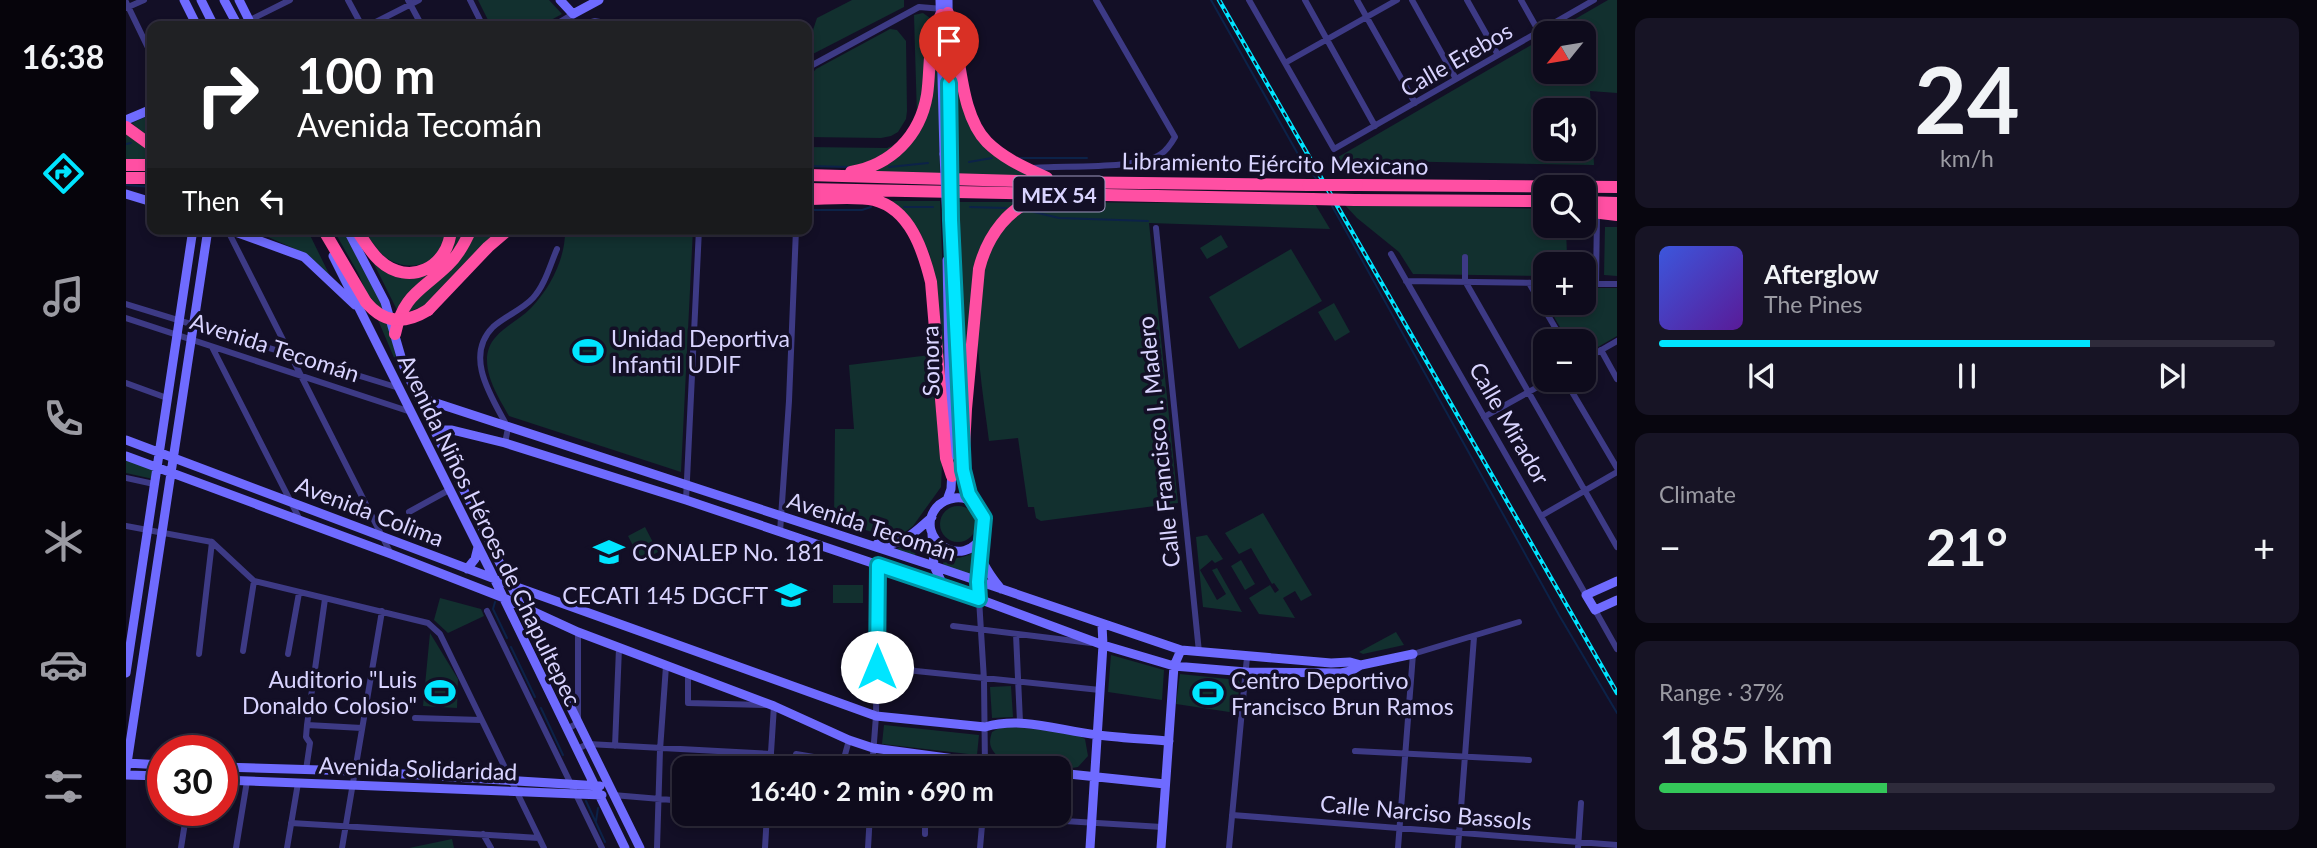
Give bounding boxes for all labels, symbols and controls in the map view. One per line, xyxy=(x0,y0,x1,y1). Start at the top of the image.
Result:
pin xyxy=(919,11,979,83)
street label: Calle Erebos xyxy=(1395,16,1517,102)
north arrow xyxy=(1533,21,1596,84)
map controls xyxy=(1533,21,1596,392)
icon: arrive xyxy=(930,22,968,60)
text: 16:38 xyxy=(22,37,104,76)
text: 24 xyxy=(1914,44,2020,153)
text: 100 m xyxy=(297,46,435,104)
icon: right xyxy=(182,49,273,140)
button: sound xyxy=(1533,98,1596,161)
text: Avenida Tecomán xyxy=(297,105,542,144)
text: km/h xyxy=(1940,144,1994,172)
street label: Libramiento Ejército Mexicano xyxy=(1121,146,1429,180)
icon: directions xyxy=(39,149,88,198)
button: search xyxy=(1533,175,1596,238)
road number: MEX 54 xyxy=(1014,176,1104,212)
icon: left xyxy=(254,182,292,220)
text: Then xyxy=(182,185,240,217)
button: + xyxy=(1533,252,1596,315)
text: Afterglow xyxy=(1764,258,1879,290)
icon: music xyxy=(39,272,88,321)
text: The Pines xyxy=(1764,290,1862,318)
street label: Avenida Tecomán xyxy=(187,306,363,388)
street label: Calle Francisco I. Madero xyxy=(1131,315,1185,569)
place label: Unidad Deportiva Infantil UDIF xyxy=(611,324,790,378)
street label: Sonora xyxy=(915,325,945,397)
button: − xyxy=(1533,329,1596,392)
sports icon: Unidad Deportiva Infantil UDIF xyxy=(571,334,605,368)
street label: Avenida Niños Héroes de Chapultepec xyxy=(392,350,588,710)
street label: Calle Mirador xyxy=(1464,357,1557,490)
icon: previous xyxy=(1743,357,1781,395)
icon: pause xyxy=(1948,357,1986,395)
icon: next xyxy=(2153,357,2191,395)
icon: phone xyxy=(39,394,88,443)
street label: Avenida Colima xyxy=(292,470,448,552)
text: Climate xyxy=(1659,480,1736,508)
street label: Avenida Tecomán xyxy=(784,485,960,567)
text: 21° xyxy=(1926,515,2008,577)
icon: climate xyxy=(39,517,88,566)
text: − xyxy=(1659,524,1681,570)
text: + xyxy=(2253,524,2275,570)
school or university icon: CONALEP No. 181 xyxy=(592,535,626,569)
place label: CONALEP No. 181 xyxy=(632,538,824,566)
school or university icon: CECATI 145 DGCFT xyxy=(774,578,808,612)
place label: CECATI 145 DGCFT xyxy=(562,581,768,609)
position arrow xyxy=(840,630,914,704)
icon: car xyxy=(39,640,88,689)
place label: Auditorio "Luis Donaldo Colosio" xyxy=(242,665,417,719)
place label: Centro Deportivo Francisco Brun Ramos xyxy=(1231,666,1454,720)
sports icon: Auditorio "Luis Donaldo Colosio" xyxy=(423,675,457,709)
sports icon: Centro Deportivo Francisco Brun Ramos xyxy=(1191,676,1225,710)
text: Range · 37% xyxy=(1659,678,1784,706)
text: 185 km xyxy=(1659,713,1833,775)
speed limit sign: 30 xyxy=(147,735,238,826)
street label: Avenida Solidaridad xyxy=(318,751,518,785)
icon: filters xyxy=(39,762,88,811)
text: 16:40 · 2 min · 690 m xyxy=(749,775,994,807)
street label: Calle Narciso Bassols xyxy=(1319,789,1533,835)

